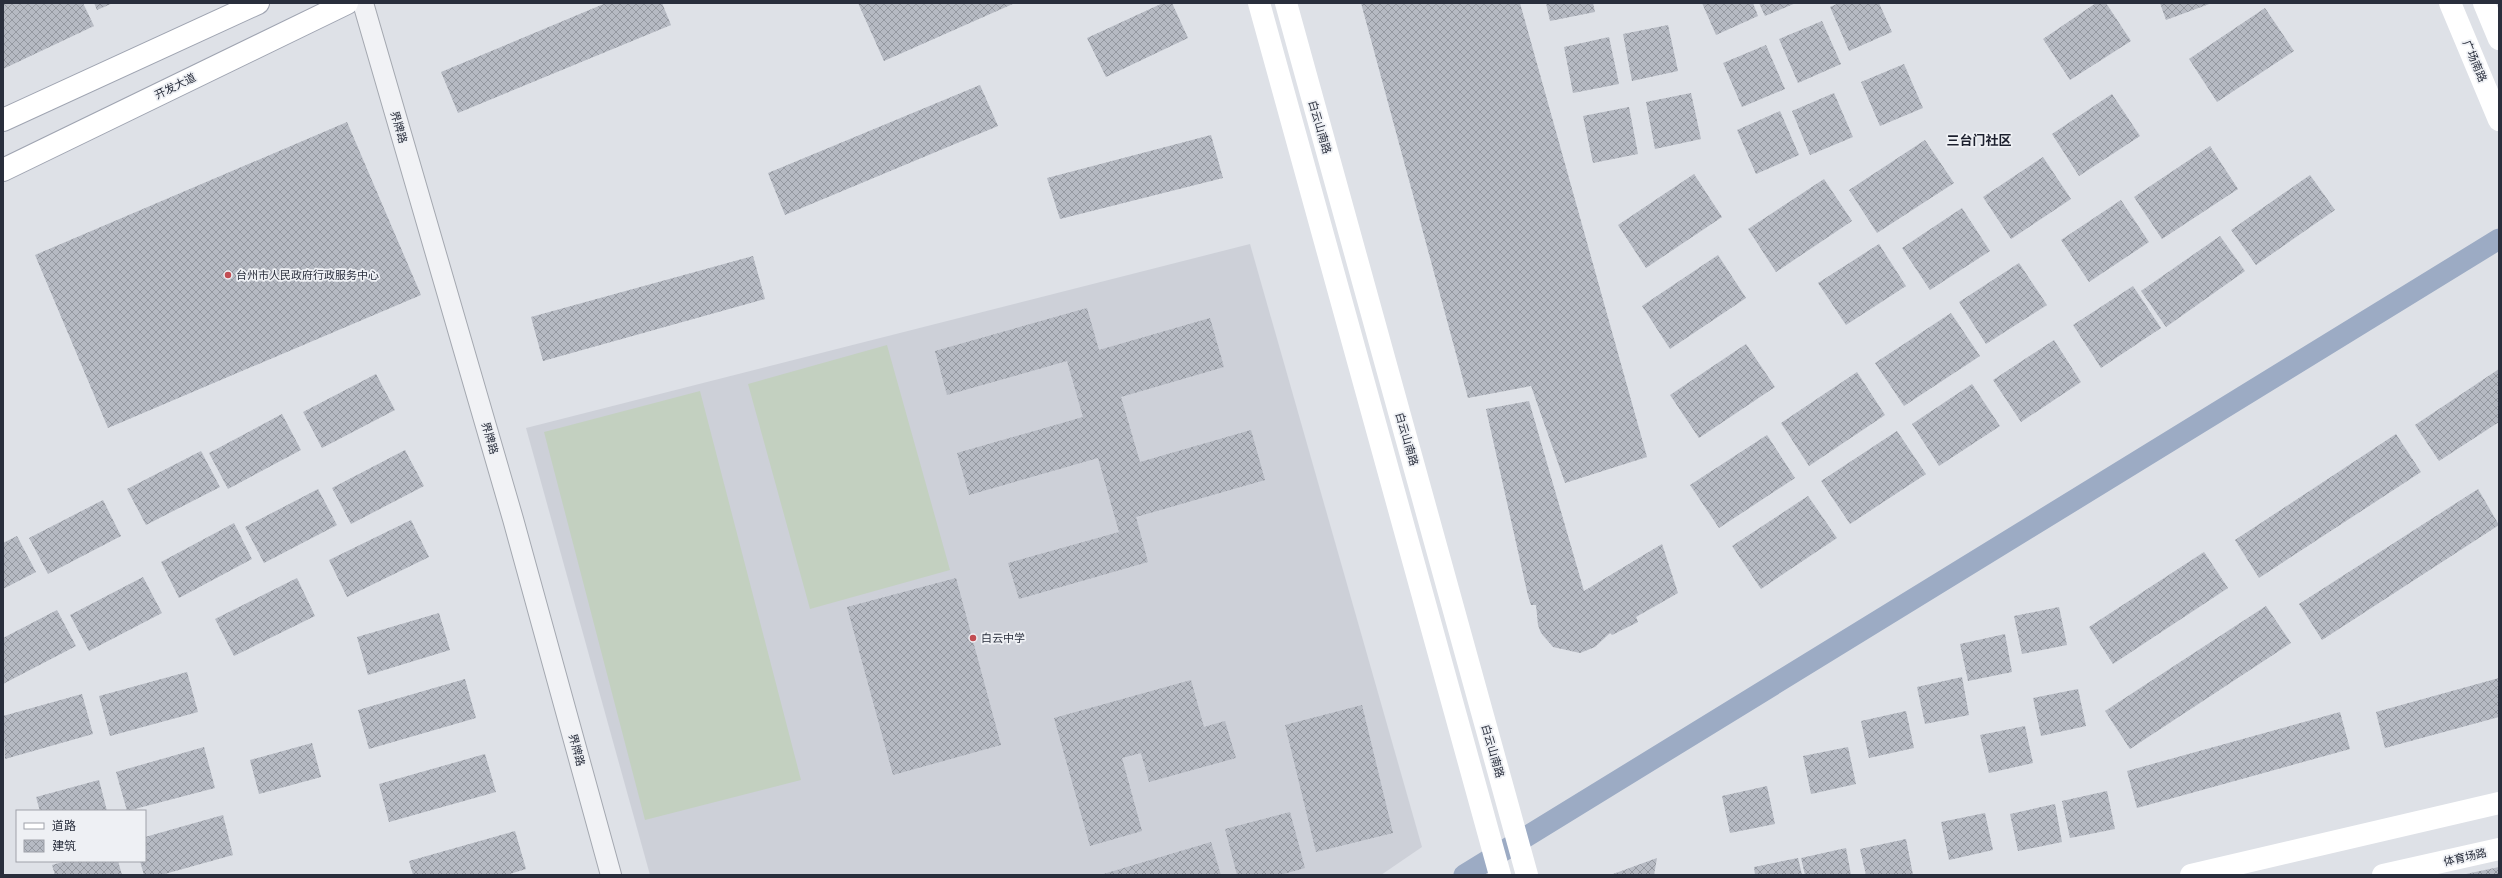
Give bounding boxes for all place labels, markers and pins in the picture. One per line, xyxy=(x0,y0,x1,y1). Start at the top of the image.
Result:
place label: 台州市人民政府行政服务中心 xyxy=(236,268,379,282)
marker: 台州市人民政府行政服务中心 xyxy=(223,270,233,280)
place label: 白云中学 xyxy=(981,631,1025,645)
marker: 白云中学 xyxy=(968,633,978,643)

